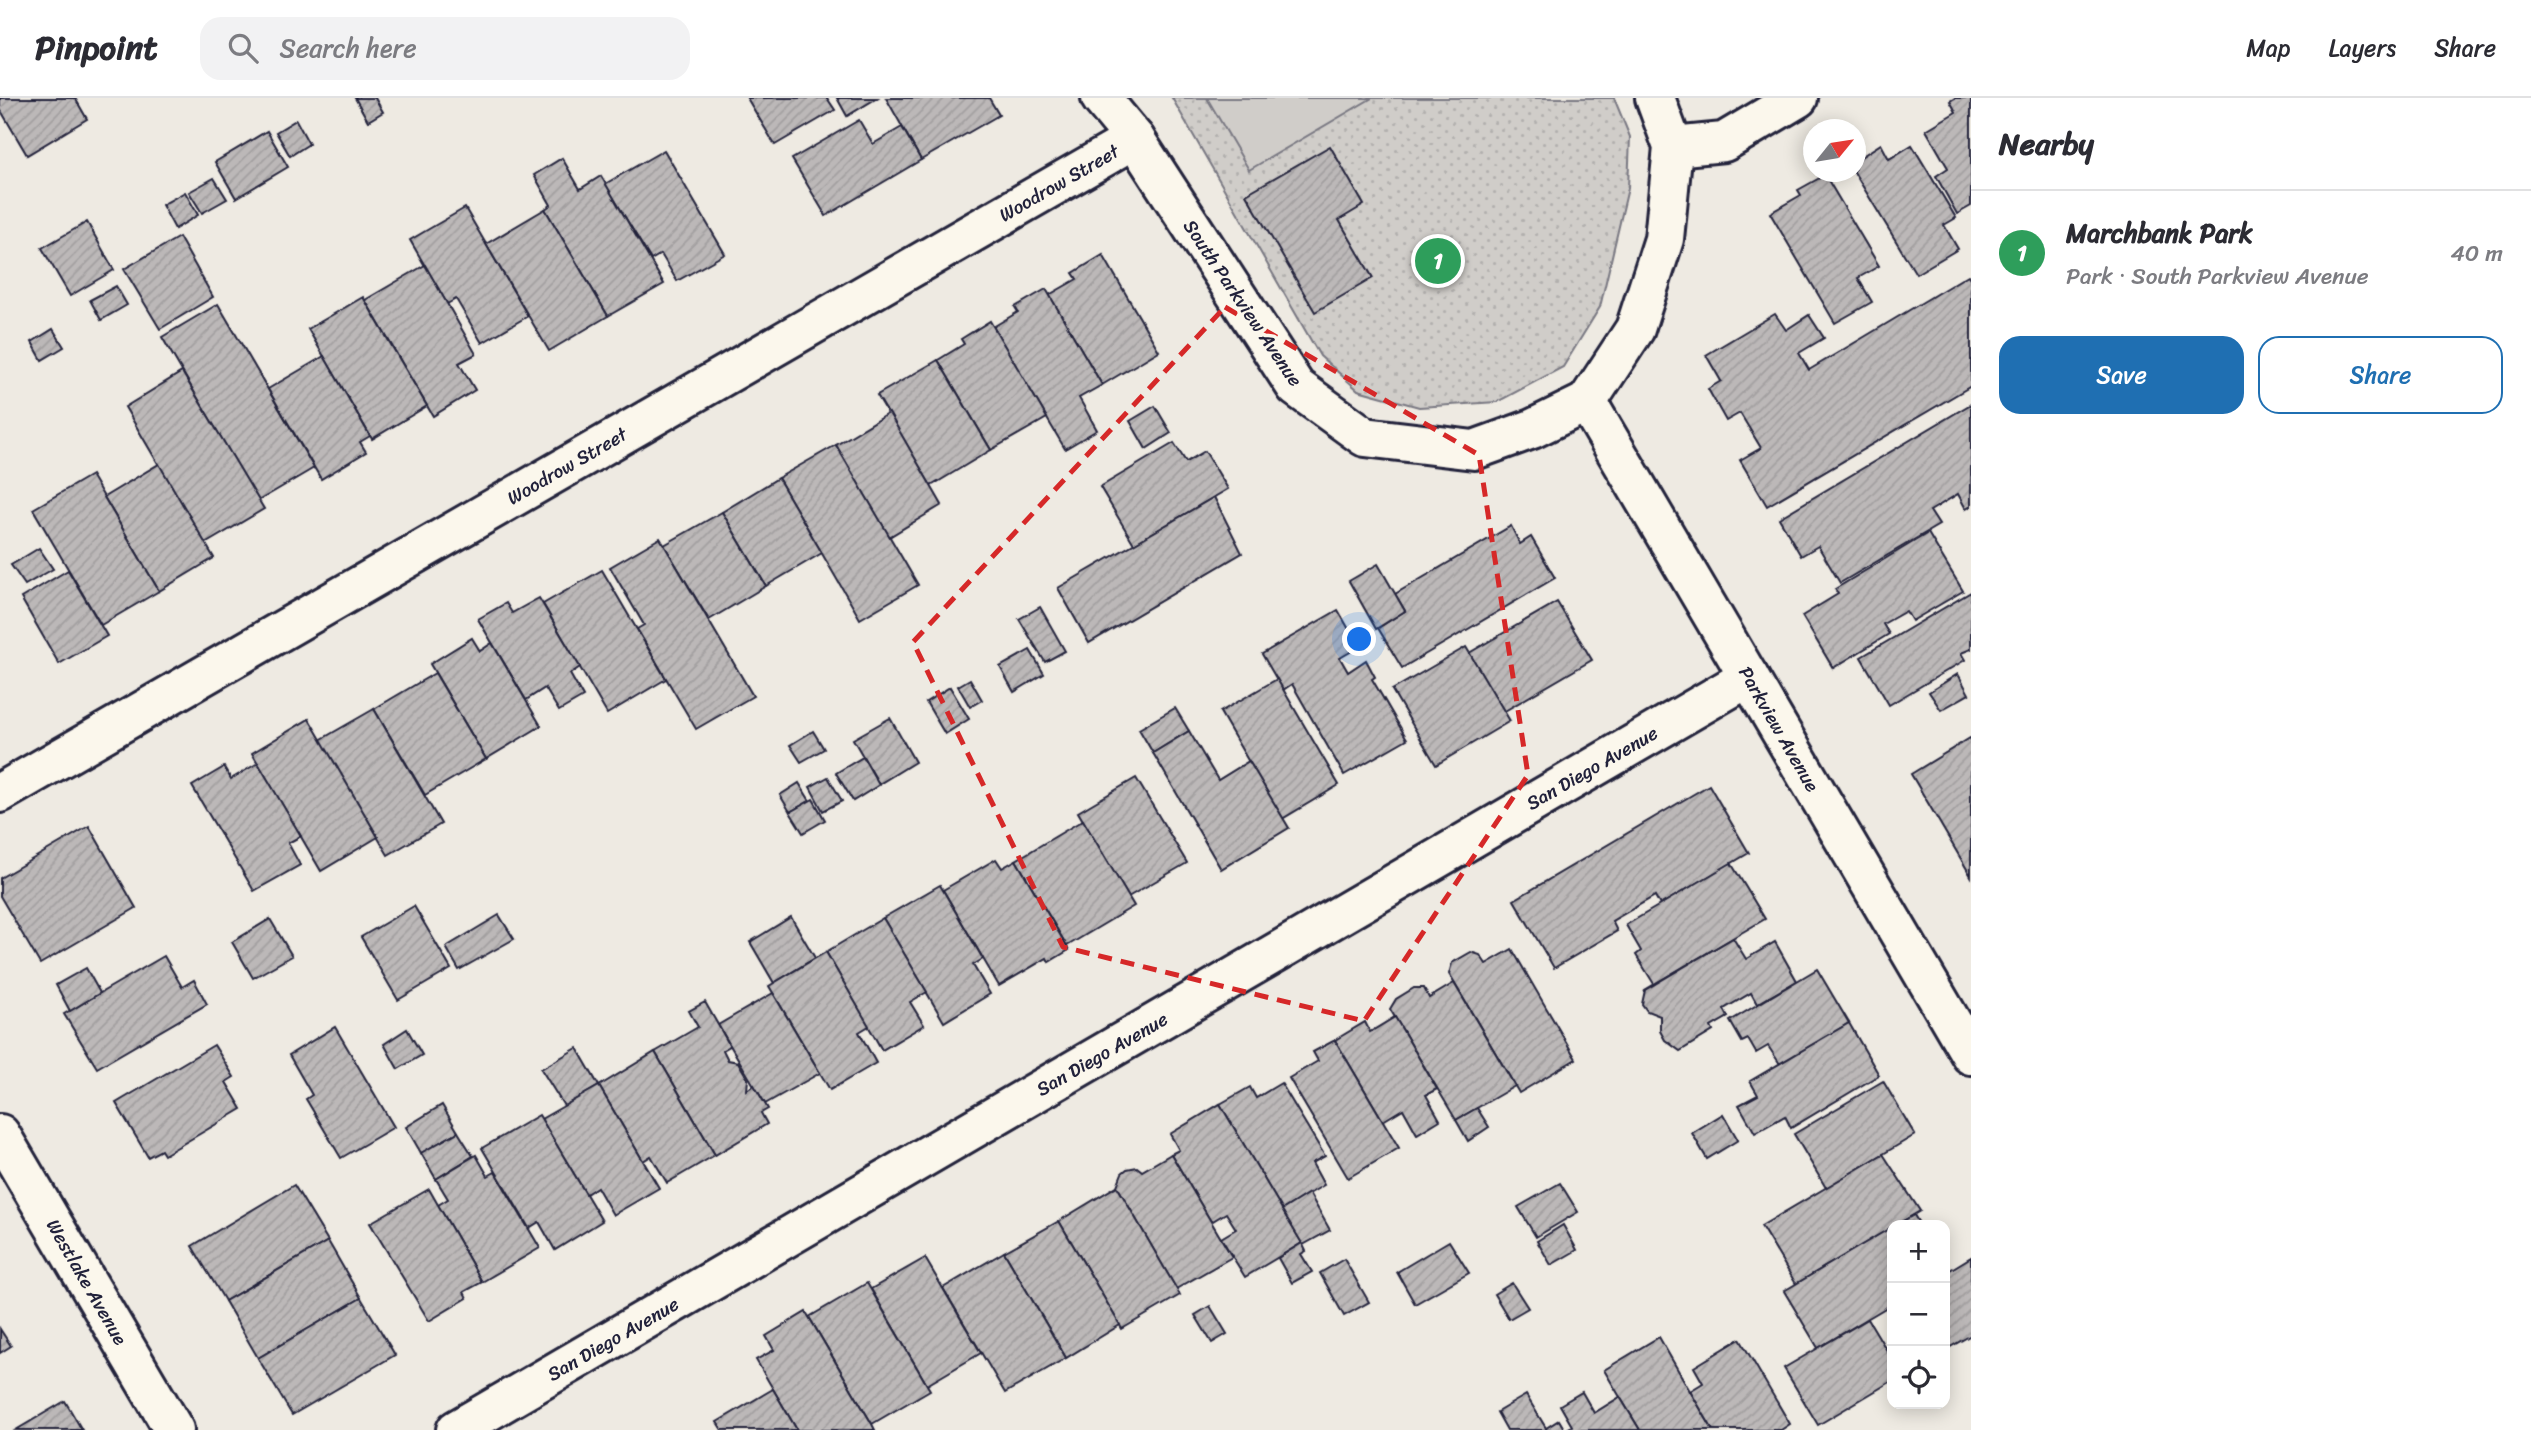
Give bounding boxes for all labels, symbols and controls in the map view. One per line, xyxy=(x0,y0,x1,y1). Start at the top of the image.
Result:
search box xyxy=(200,17,690,80)
text: Pinpoint xyxy=(35,19,158,77)
text: Search here xyxy=(280,25,417,71)
text: Map xyxy=(2246,27,2291,69)
text: Layers xyxy=(2329,27,2396,69)
text: Share xyxy=(2434,27,2496,69)
icon: search xyxy=(224,29,262,67)
text: Nearby xyxy=(1999,117,2094,171)
north arrow xyxy=(1803,119,1866,182)
street label: Woodrow Street xyxy=(993,134,1127,231)
text: Marchbank Park xyxy=(2066,210,2253,256)
street label: South Parkview Avenue xyxy=(1174,212,1312,394)
text: 1 xyxy=(2017,233,2027,274)
text: 40 m xyxy=(2450,233,2503,274)
pin: 1 xyxy=(1415,235,1461,287)
text: Park · South Parkview Avenue xyxy=(2066,256,2369,297)
button: Save xyxy=(1999,336,2244,414)
button: Share xyxy=(2258,336,2503,414)
street label: Woodrow Street xyxy=(501,417,635,514)
your location xyxy=(1342,622,1376,656)
street label: Parkview Avenue xyxy=(1729,660,1829,798)
street label: San Diego Avenue xyxy=(1520,717,1664,819)
street label: San Diego Avenue xyxy=(1030,1003,1174,1105)
street label: Westlake Avenue xyxy=(37,1213,137,1351)
map controls xyxy=(1887,1220,1950,1409)
button: + xyxy=(1887,1220,1950,1283)
button: − xyxy=(1887,1283,1950,1346)
street label: San Diego Avenue xyxy=(541,1288,685,1390)
button: locate xyxy=(1887,1346,1950,1409)

